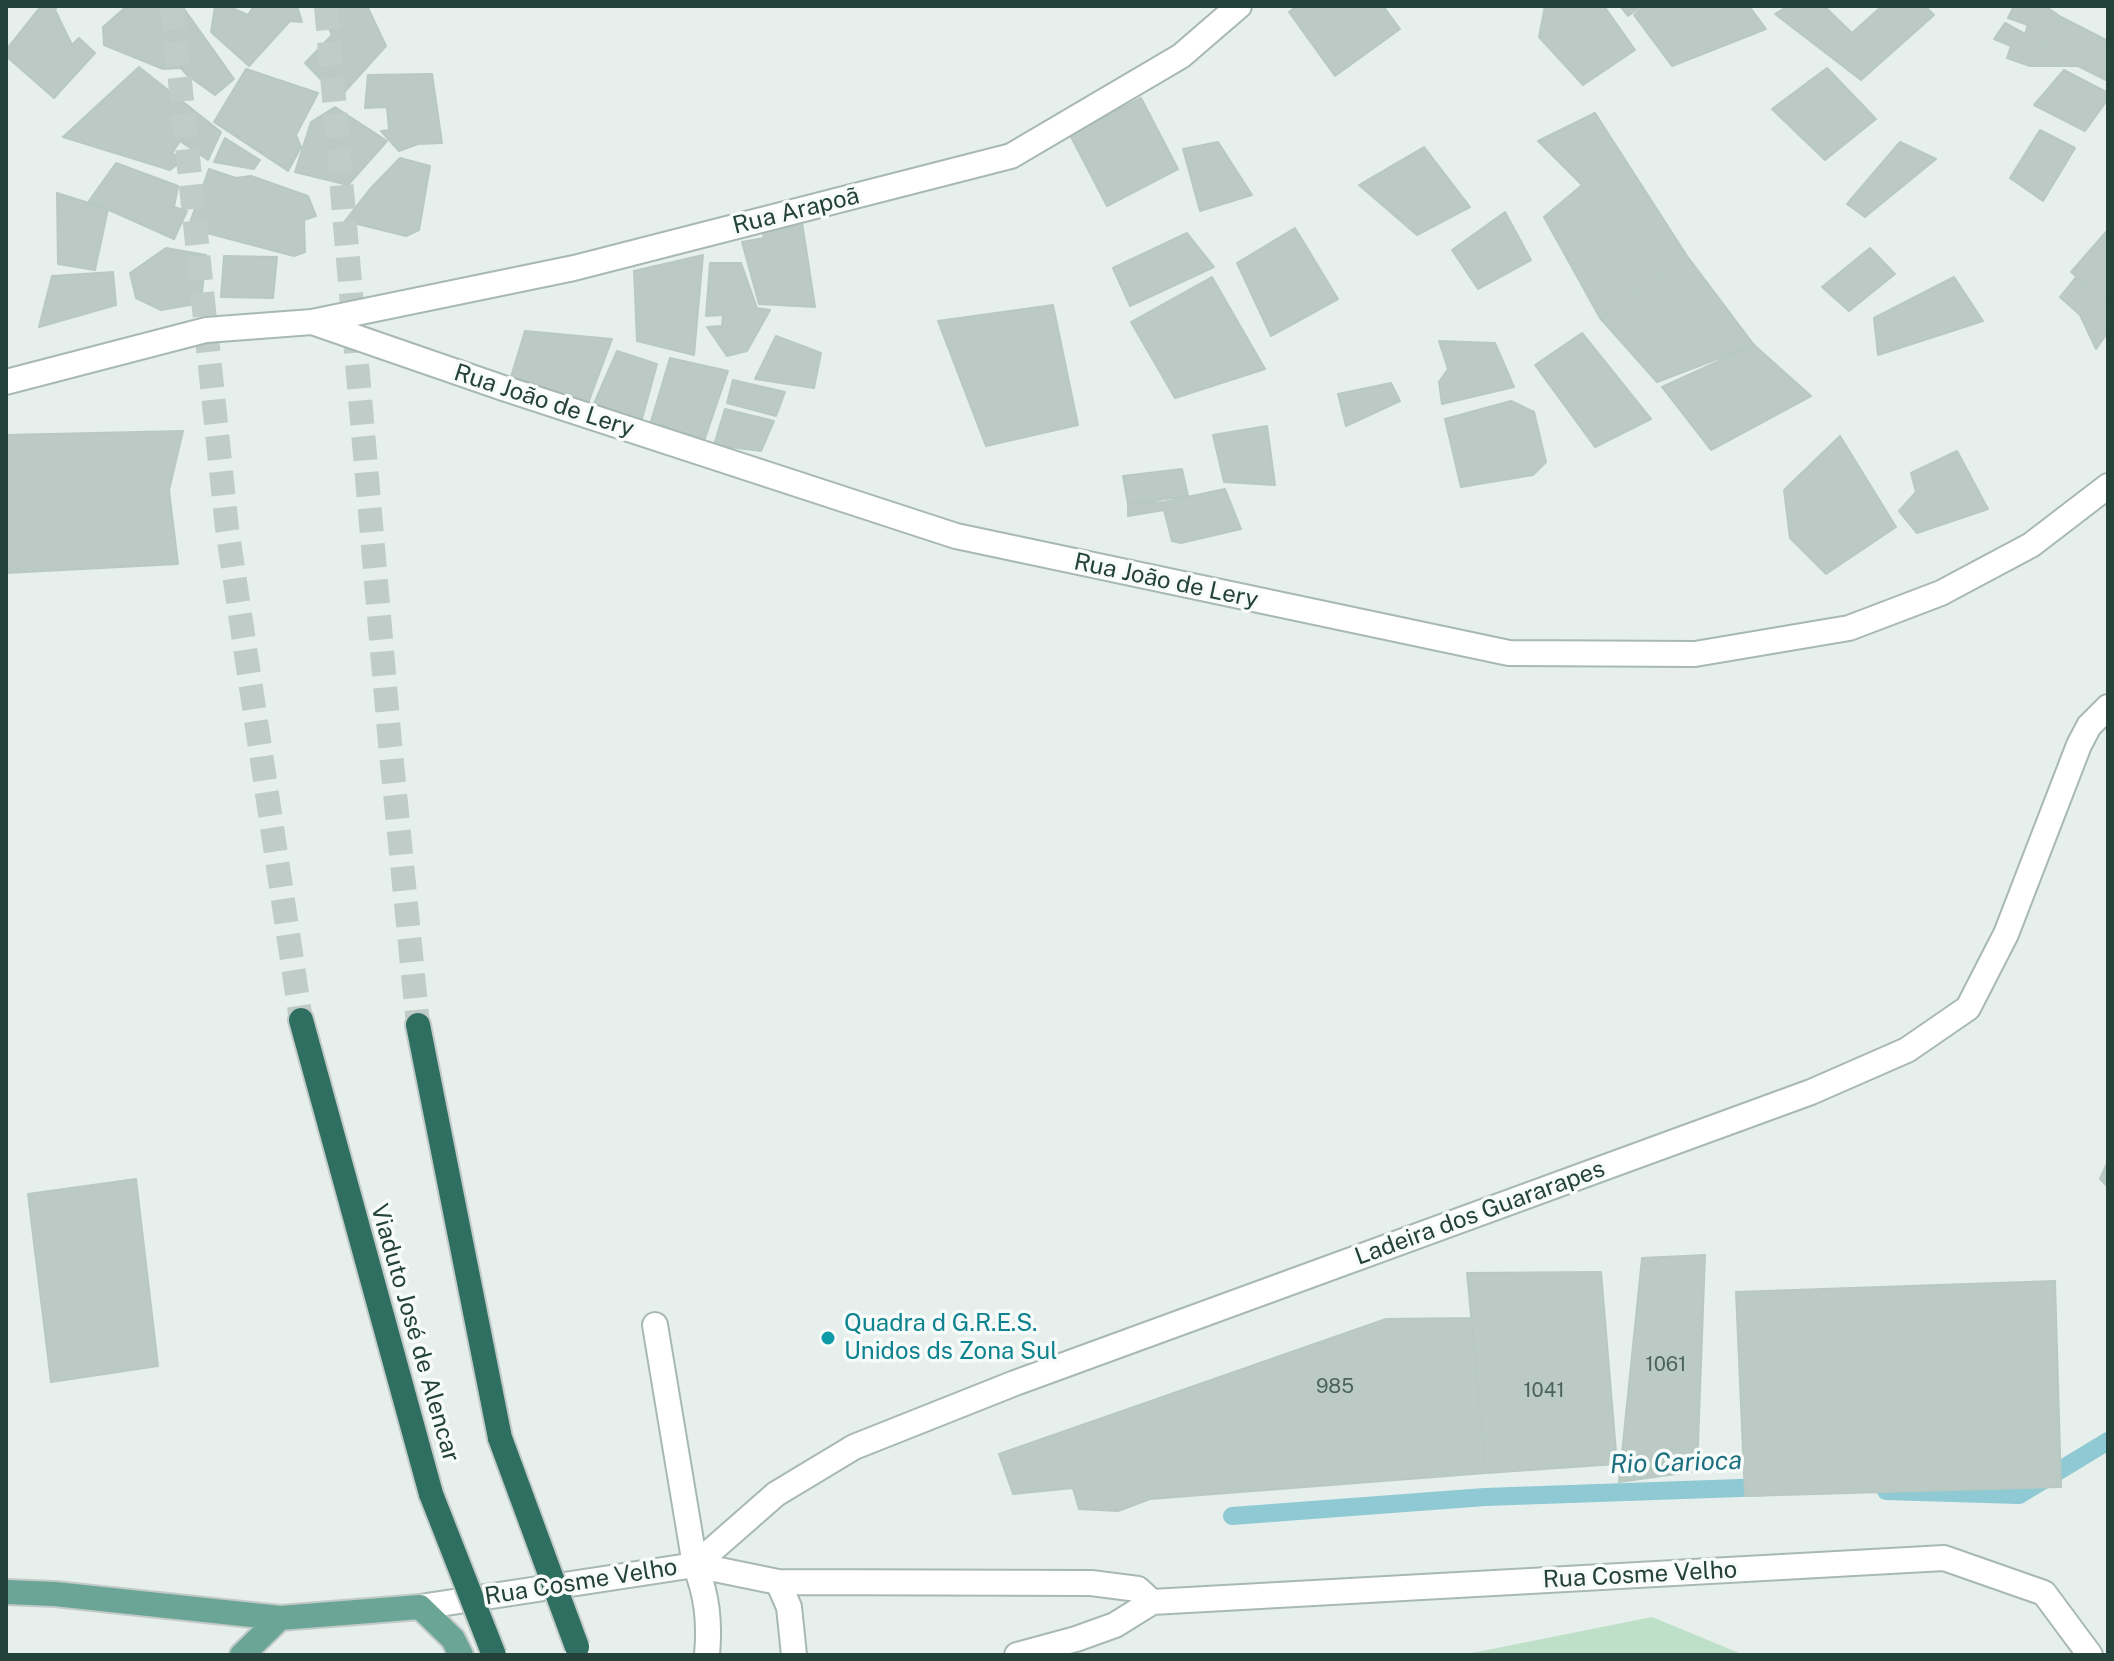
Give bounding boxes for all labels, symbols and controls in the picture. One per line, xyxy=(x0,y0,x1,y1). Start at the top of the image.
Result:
street label: Rua Arapoã xyxy=(730,181,862,241)
street label: Rua João de Lery xyxy=(450,358,638,444)
street label: Rua João de Lery xyxy=(1071,547,1261,615)
street label: Ladeira dos Guararapes xyxy=(1351,1154,1609,1272)
street label: Viaduto José de Alencar xyxy=(364,1201,466,1465)
place label: Quadra d G.R.E.S. Unidos ds Zona Sul xyxy=(844,1310,1058,1366)
marker: Quadra d G.R.E.S. Unidos ds Zona Sul xyxy=(819,1329,837,1347)
house number: 1061 xyxy=(1646,1353,1686,1377)
house number: 985 xyxy=(1316,1375,1354,1399)
house number: 1041 xyxy=(1523,1379,1565,1403)
water label: Rio Carioca xyxy=(1609,1445,1743,1481)
street label: Rua Cosme Velho xyxy=(483,1553,679,1611)
street label: Rua Cosme Velho xyxy=(1542,1556,1738,1594)

